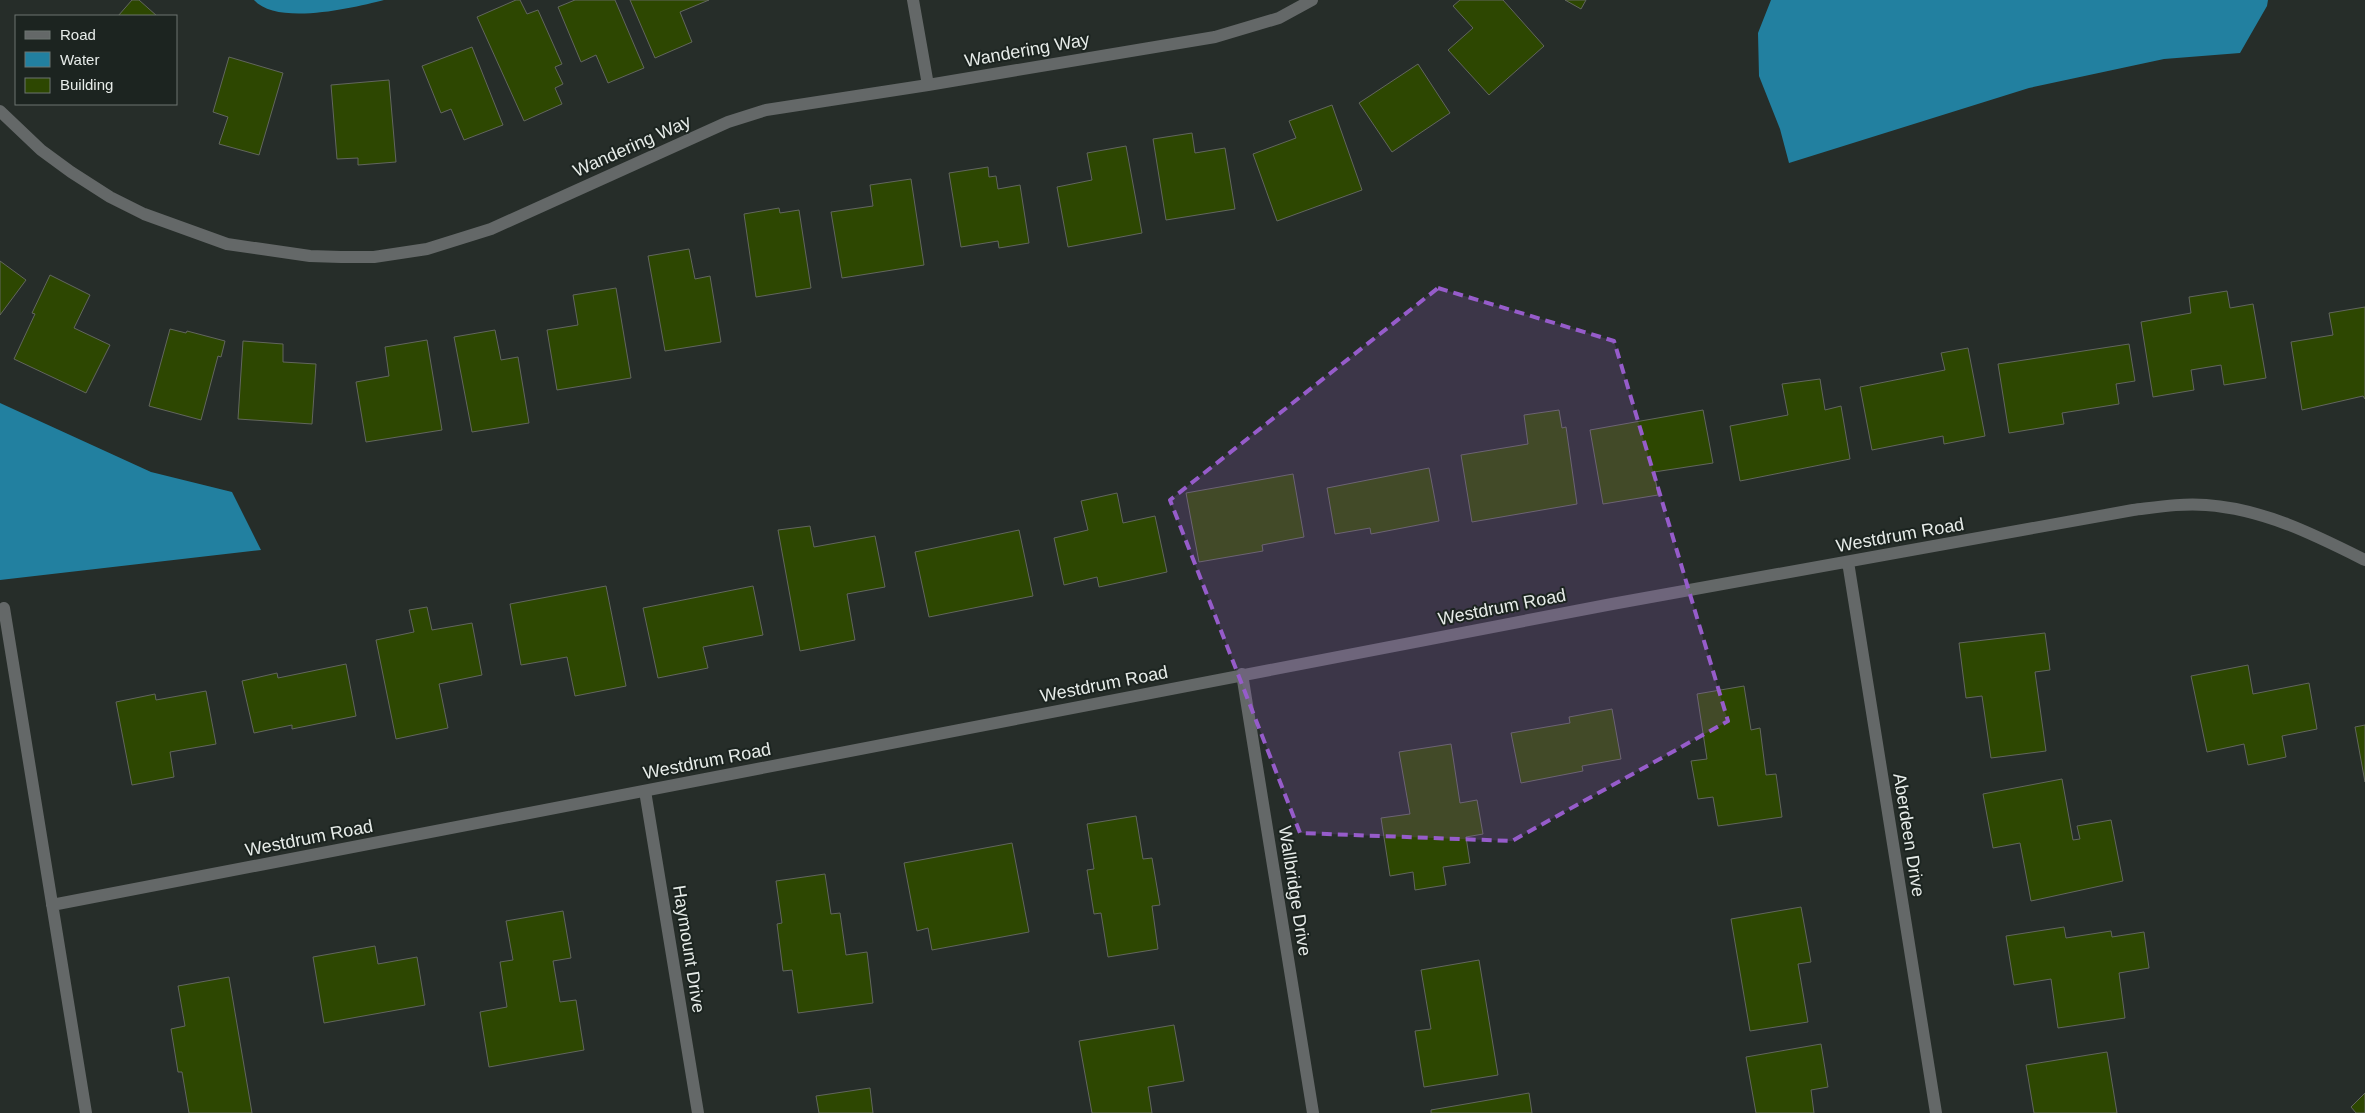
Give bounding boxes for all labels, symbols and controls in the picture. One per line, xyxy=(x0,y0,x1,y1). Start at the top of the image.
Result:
legend xyxy=(15,15,178,105)
text: Road xyxy=(60,26,96,43)
street label: Wandering Way xyxy=(963,29,1091,71)
text: Water xyxy=(60,51,99,68)
text: Building xyxy=(60,76,113,93)
street label: Wandering Way xyxy=(570,111,694,181)
street label: Westdrum Road xyxy=(1834,514,1966,556)
street label: Westdrum Road xyxy=(1436,585,1568,629)
street label: Westdrum Road xyxy=(1038,662,1170,706)
street label: Westdrum Road xyxy=(641,739,773,783)
street label: Aberdeen Drive xyxy=(1889,772,1929,898)
street label: Westdrum Road xyxy=(243,816,375,860)
street label: Wallbridge Drive xyxy=(1275,825,1315,957)
street label: Haymount Drive xyxy=(669,884,709,1014)

